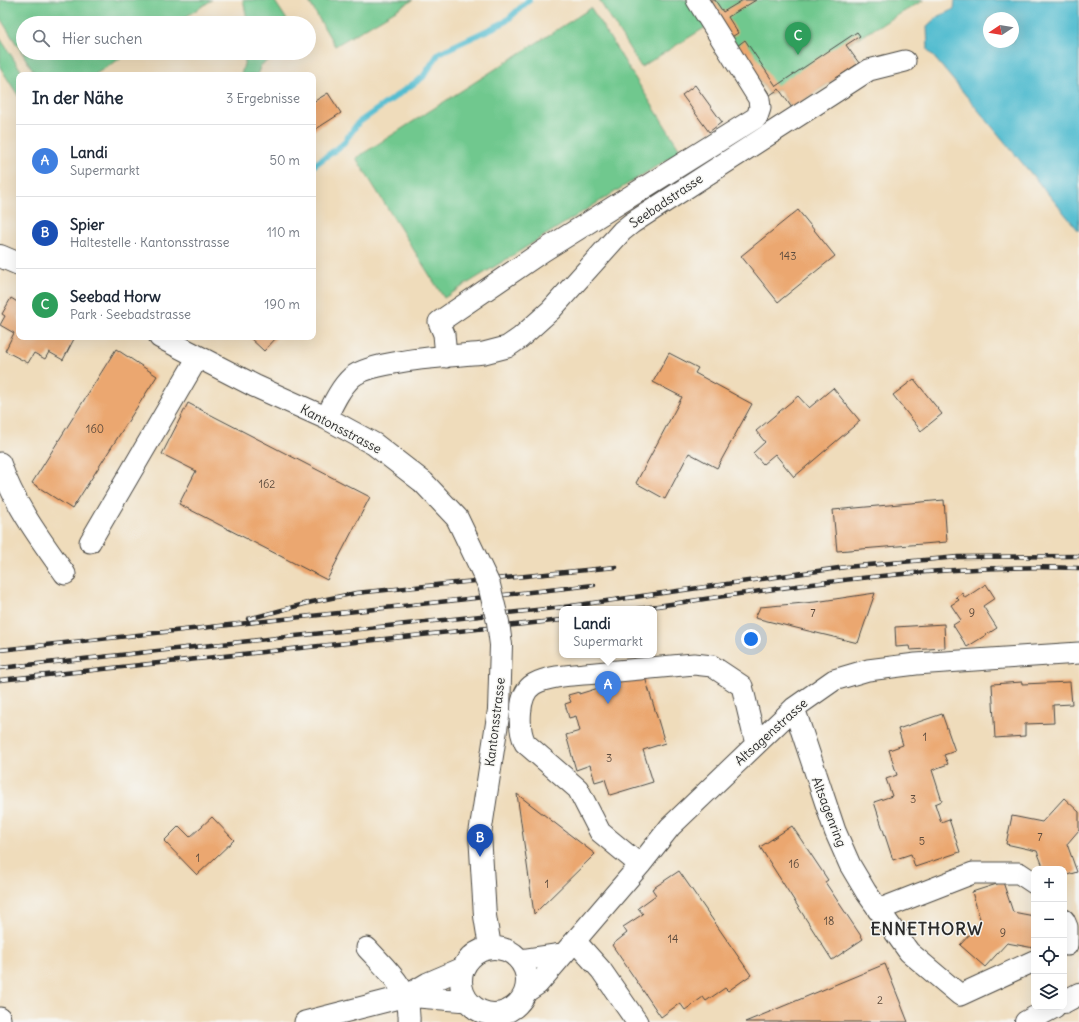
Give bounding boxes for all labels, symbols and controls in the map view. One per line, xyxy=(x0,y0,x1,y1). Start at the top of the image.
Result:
north arrow xyxy=(983,12,1019,48)
search box xyxy=(16,16,316,60)
pin: C xyxy=(785,22,811,55)
icon: search xyxy=(30,27,52,49)
text: Hier suchen xyxy=(62,29,142,48)
text: In der Nähe xyxy=(32,87,124,109)
text: 3 Ergebnisse xyxy=(226,90,300,107)
text: Landi xyxy=(70,143,108,162)
text: A xyxy=(41,152,49,169)
text: 50 m xyxy=(269,152,300,169)
text: Supermarkt xyxy=(70,162,140,179)
street label: Seebadstrasse xyxy=(626,170,706,232)
text: Spier xyxy=(70,215,104,234)
text: B xyxy=(41,224,49,241)
text: 110 m xyxy=(267,224,300,241)
text: Haltestelle · Kantonsstrasse xyxy=(70,234,230,251)
house number: 143 xyxy=(780,249,796,263)
text: Seebad Horw xyxy=(70,287,161,306)
text: C xyxy=(41,296,49,313)
text: 190 m xyxy=(264,296,300,313)
text: Park · Seebadstrasse xyxy=(70,306,191,323)
street label: Kantonsstrasse xyxy=(297,400,385,458)
house number: 160 xyxy=(86,422,104,436)
house number: 162 xyxy=(259,477,275,491)
popup xyxy=(559,606,657,658)
house number: 7 xyxy=(810,606,816,620)
house number: 9 xyxy=(969,606,975,620)
text: Landi xyxy=(573,614,611,633)
your location xyxy=(741,629,761,649)
text: Supermarkt xyxy=(573,633,643,650)
pin: A xyxy=(595,671,621,704)
street label: Kantonsstrasse xyxy=(481,676,509,768)
street label: Altsagenstrasse xyxy=(731,695,811,769)
house number: 1 xyxy=(923,730,927,744)
house number: 3 xyxy=(606,751,612,765)
street label: Altsagenring xyxy=(808,775,850,849)
house number: 3 xyxy=(910,792,916,806)
pin: B xyxy=(467,824,493,857)
house number: 7 xyxy=(1037,830,1043,844)
house number: 5 xyxy=(919,834,925,848)
house number: 1 xyxy=(196,851,200,865)
house number: 16 xyxy=(789,857,799,871)
map controls xyxy=(1031,866,1067,1010)
button: + xyxy=(1031,866,1067,902)
house number: 1 xyxy=(545,877,549,891)
button: − xyxy=(1031,902,1067,938)
house number: 18 xyxy=(824,914,834,928)
district label: ENNETHORW xyxy=(870,918,984,940)
house number: 9 xyxy=(1000,926,1006,940)
house number: 14 xyxy=(668,932,678,946)
button: locate xyxy=(1031,938,1067,974)
button: layers xyxy=(1031,974,1067,1010)
house number: 2 xyxy=(877,993,883,1007)

